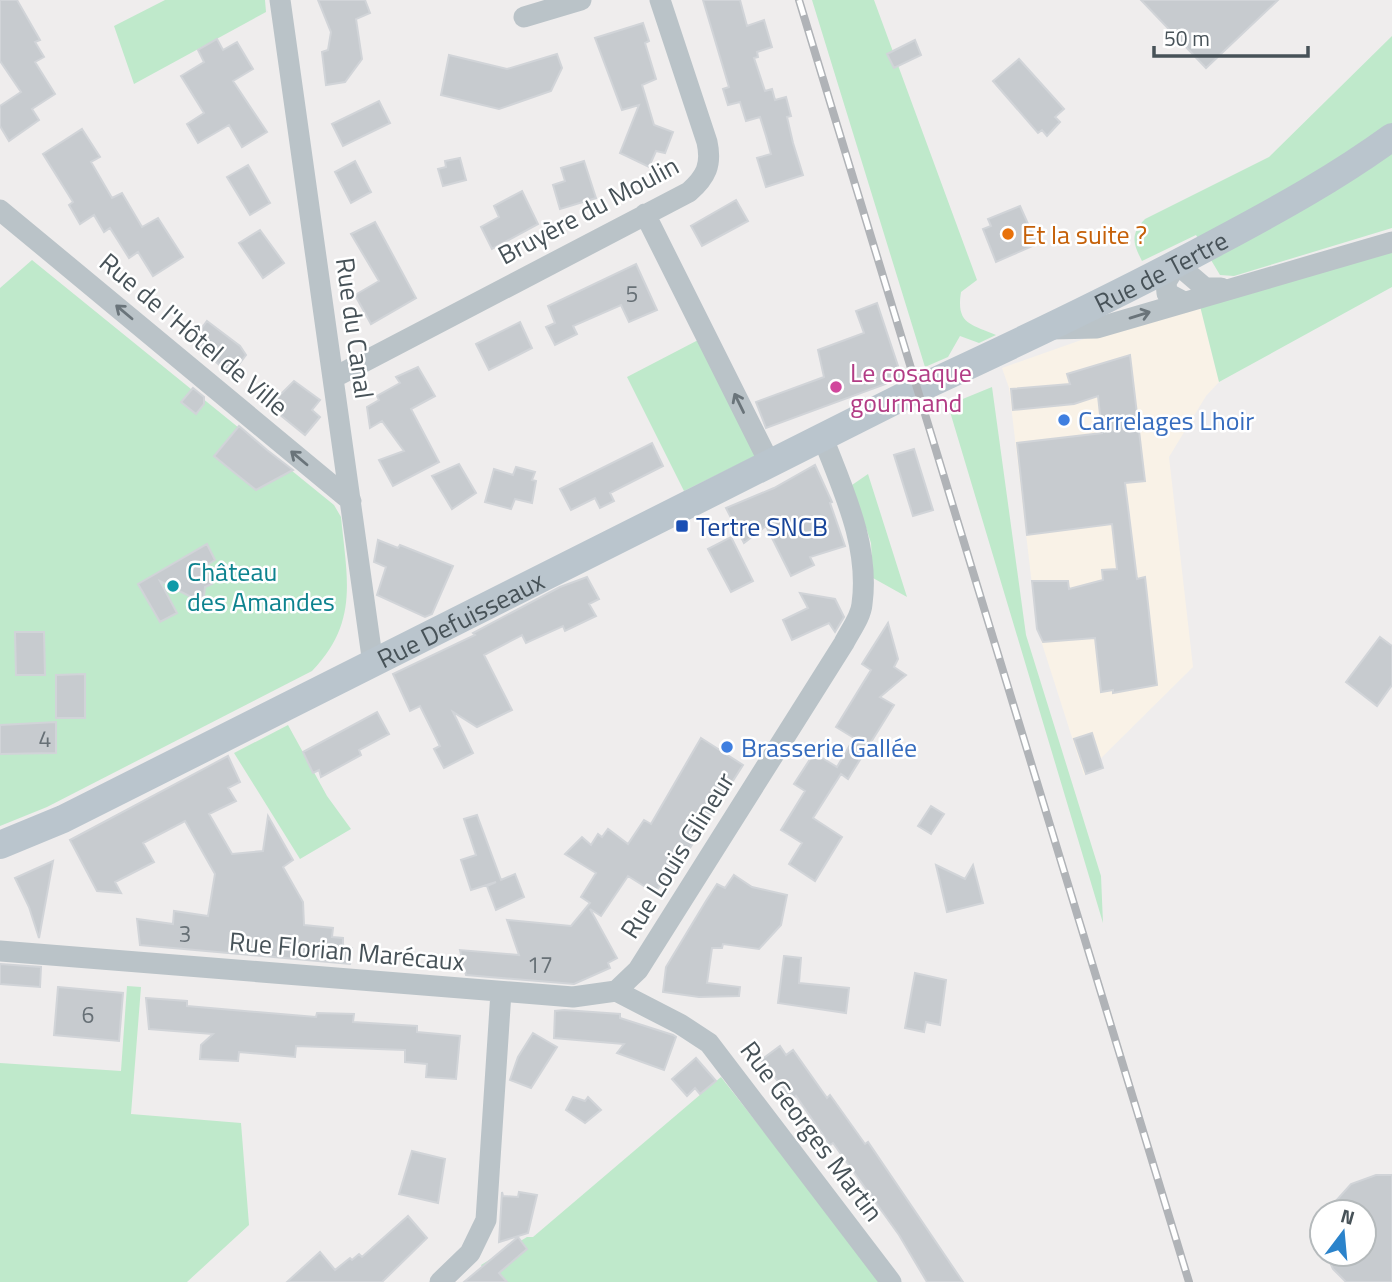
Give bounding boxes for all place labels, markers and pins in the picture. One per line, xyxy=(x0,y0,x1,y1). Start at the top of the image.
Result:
place label: Et la suite ? xyxy=(1022,215,1147,254)
marker: Et la suite ? xyxy=(1000,226,1016,242)
place label: Le cosaque gourmand xyxy=(850,353,972,422)
marker: Le cosaque gourmand xyxy=(828,379,844,395)
place label: Carrelages Lhoir xyxy=(1078,401,1254,440)
marker: Carrelages Lhoir xyxy=(1056,412,1072,428)
place label: Tertre SNCB xyxy=(696,507,828,546)
marker: Tertre SNCB xyxy=(674,518,690,534)
place label: Château des Amandes xyxy=(187,552,335,621)
marker: Château des Amandes xyxy=(165,578,181,594)
place label: Brasserie Gallée xyxy=(741,728,917,767)
marker: Brasserie Gallée xyxy=(719,739,735,755)

